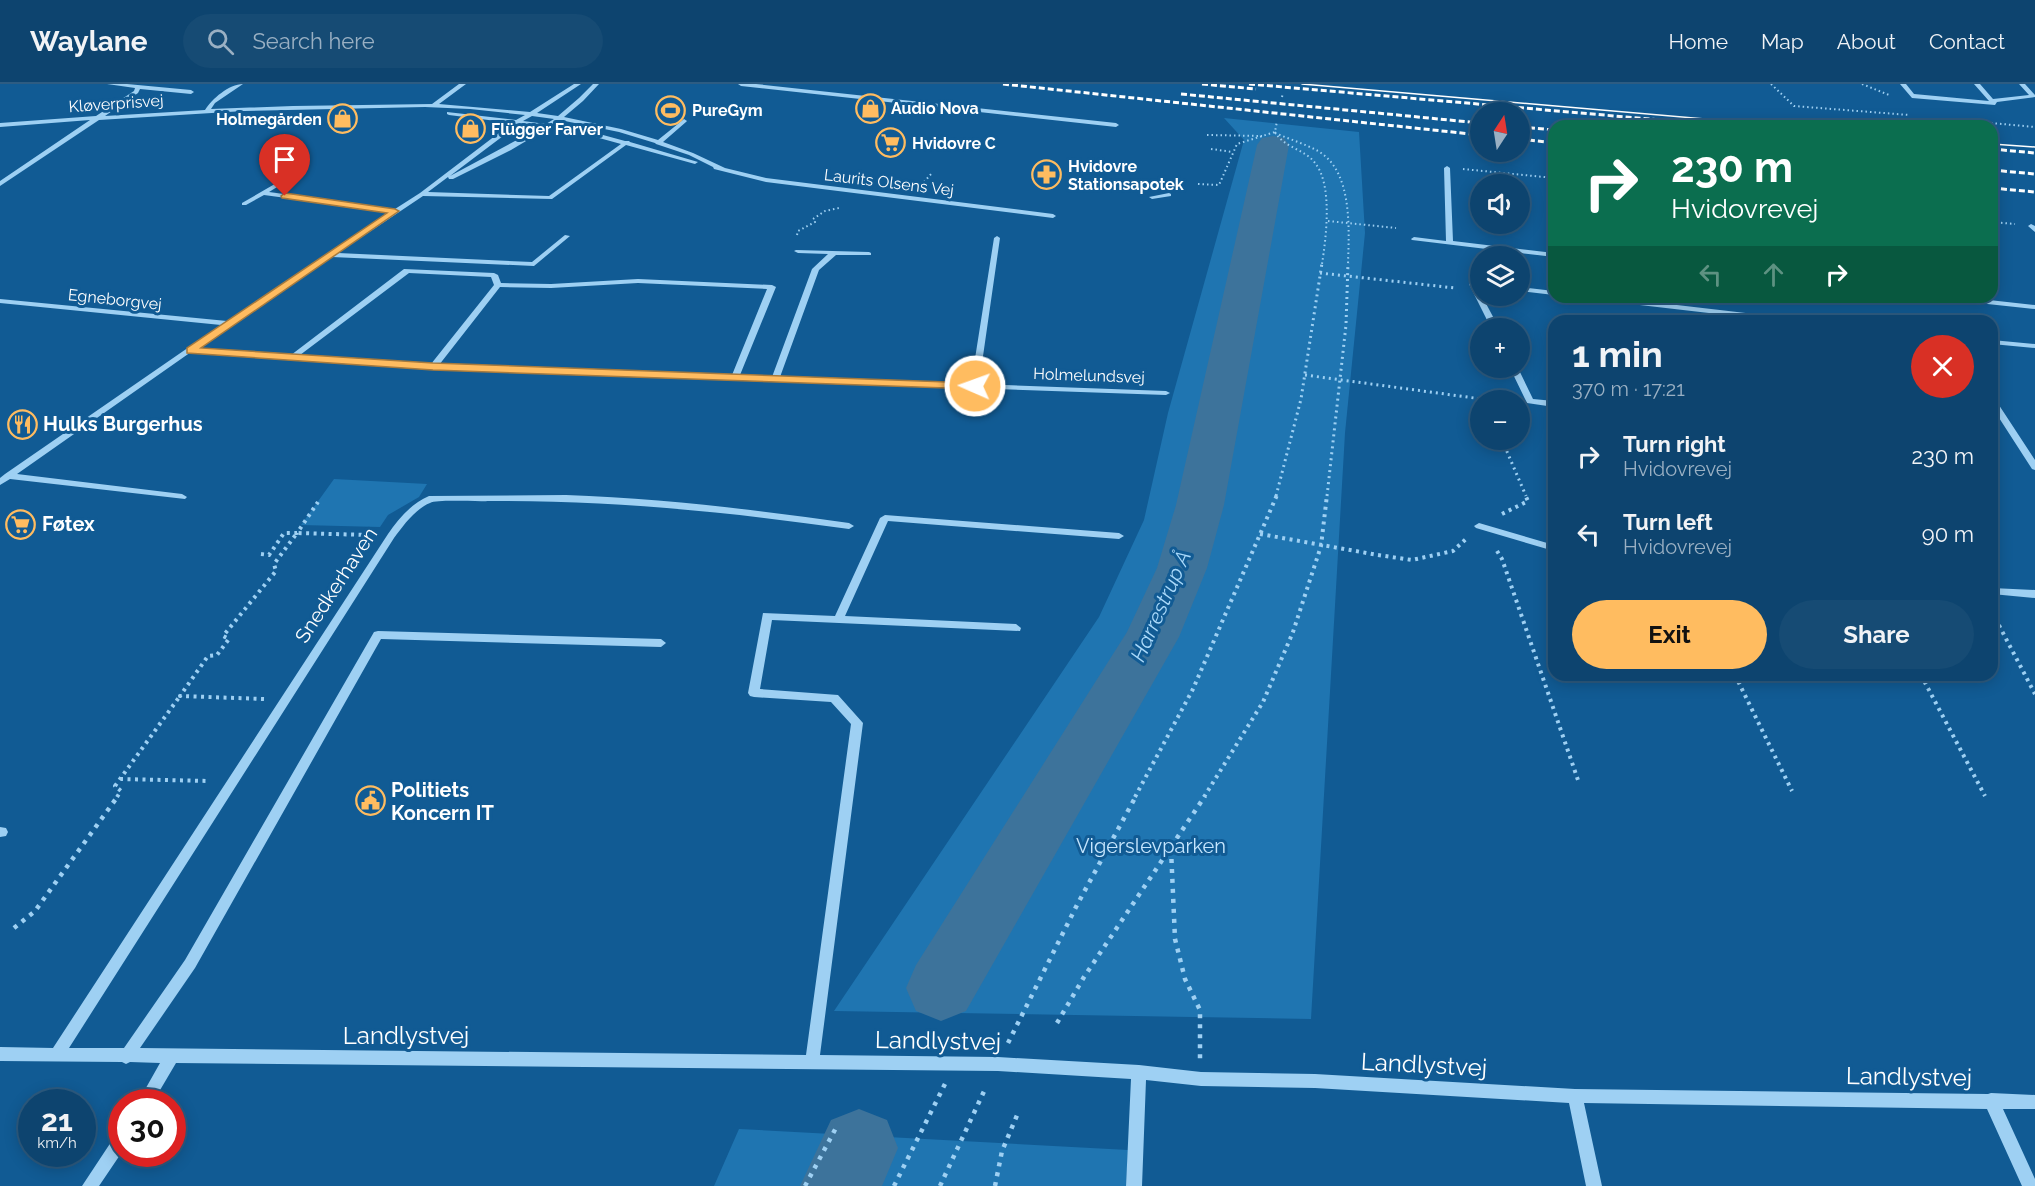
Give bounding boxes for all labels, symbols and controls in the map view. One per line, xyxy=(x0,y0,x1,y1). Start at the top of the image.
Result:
search box xyxy=(183,14,603,68)
text: Waylane xyxy=(30,25,147,58)
icon: search xyxy=(204,25,237,58)
text: Search here xyxy=(252,28,375,54)
text: Home xyxy=(1669,29,1728,54)
text: Map xyxy=(1761,29,1804,54)
text: About xyxy=(1837,29,1896,54)
text: Contact xyxy=(1929,29,2005,54)
street label: Kløverprisvej xyxy=(68,91,164,116)
shop icon: Audio Nova xyxy=(854,92,886,124)
sports icon: PureGym xyxy=(655,94,687,126)
place label: Audio Nova xyxy=(891,99,979,118)
place label: PureGym xyxy=(692,101,763,120)
north arrow xyxy=(1470,102,1530,162)
map controls xyxy=(1470,102,1530,450)
shop icon: Holmegården xyxy=(327,103,359,135)
place label: Holmegården xyxy=(216,110,322,129)
shop icon: Flügger Farver xyxy=(454,113,486,145)
place label: Flügger Farver xyxy=(491,120,603,139)
supermarket icon: Hvidovre C xyxy=(875,127,907,159)
pin xyxy=(259,134,310,196)
place label: Hvidovre C xyxy=(912,134,996,153)
icon: arrive xyxy=(268,143,301,176)
text: 230 m xyxy=(1671,143,1793,192)
icon: right xyxy=(1572,144,1650,222)
place label: Hvidovre Stationsapotek xyxy=(1068,157,1184,194)
pharmacy icon: Hvidovre Stationsapotek xyxy=(1031,159,1063,191)
street label: Laurits Olsens Vej xyxy=(823,165,955,200)
button: sound xyxy=(1470,174,1530,234)
text: Hvidovrevej xyxy=(1671,193,1818,224)
button: layers xyxy=(1470,246,1530,306)
icon: left xyxy=(1694,258,1727,291)
icon: ahead xyxy=(1757,258,1790,291)
icon: right xyxy=(1820,258,1853,291)
street label: Egneborgvej xyxy=(67,285,163,314)
button: + xyxy=(1470,318,1530,378)
text: 1 min xyxy=(1572,333,1663,375)
button: close xyxy=(1911,335,1974,398)
position arrow xyxy=(943,354,1007,418)
street label: Holmelundsvej xyxy=(1033,364,1145,387)
text: 370 m · 17:21 xyxy=(1572,377,1685,401)
button: − xyxy=(1470,390,1530,450)
restaurant icon: Hulks Burgerhus xyxy=(6,408,38,440)
place label: Hulks Burgerhus xyxy=(43,412,203,436)
text: Turn right xyxy=(1623,431,1726,457)
icon: right xyxy=(1572,440,1605,473)
text: 230 m xyxy=(1911,443,1974,469)
text: Hvidovrevej xyxy=(1623,457,1732,481)
supermarket icon: Føtex xyxy=(5,508,37,540)
text: Turn left xyxy=(1623,509,1713,535)
place label: Føtex xyxy=(42,512,95,536)
icon: left xyxy=(1572,518,1605,551)
text: 90 m xyxy=(1922,521,1974,547)
street label: Snedkerhaven xyxy=(290,523,382,647)
text: Hvidovrevej xyxy=(1623,535,1732,559)
water label: Harrestrup Å xyxy=(1125,546,1196,665)
button: Exit xyxy=(1572,600,1767,669)
button: Share xyxy=(1779,600,1974,669)
place label: Politiets Koncern IT xyxy=(391,778,494,825)
public building icon: Politiets Koncern IT xyxy=(354,785,386,817)
park label: Vigerslevparken xyxy=(1076,834,1226,858)
street label: Landlystvej xyxy=(343,1021,469,1050)
street label: Landlystvej xyxy=(875,1025,1001,1056)
street label: Landlystvej xyxy=(1360,1047,1488,1082)
street label: Landlystvej xyxy=(1846,1061,1972,1092)
speed limit sign: 30 xyxy=(108,1089,186,1167)
text: 21 xyxy=(41,1103,73,1138)
text: km/h xyxy=(37,1134,77,1152)

